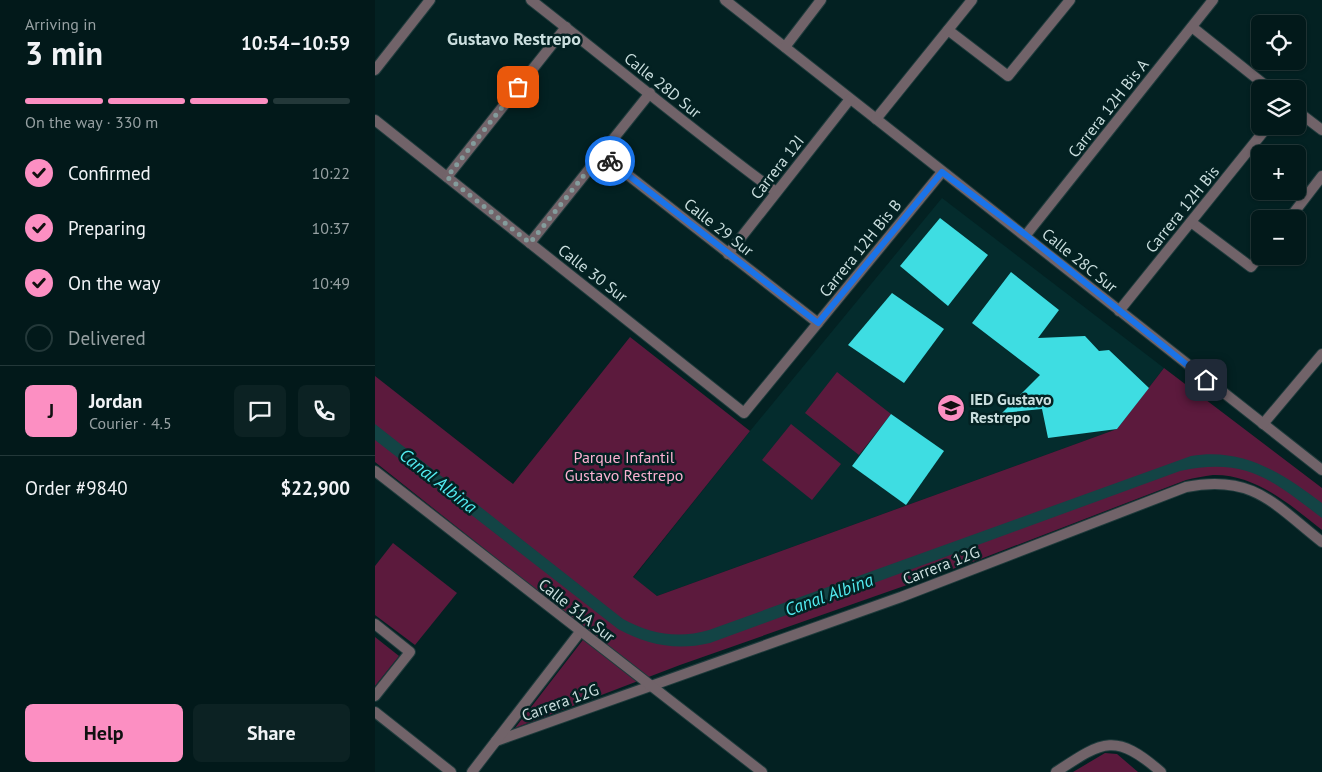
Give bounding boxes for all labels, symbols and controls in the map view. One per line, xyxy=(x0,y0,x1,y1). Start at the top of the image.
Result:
text: Arriving in xyxy=(25,14,96,34)
map controls xyxy=(1251,15,1306,265)
button: locate xyxy=(1251,15,1306,70)
district label: Gustavo Restrepo xyxy=(447,27,581,50)
text: 10:54–10:59 xyxy=(241,31,350,55)
text: 3 min xyxy=(25,32,103,74)
street label: Calle 28D Sur xyxy=(620,48,706,122)
street label: Carrera 12H Bis A xyxy=(1063,54,1153,161)
pin xyxy=(497,66,539,108)
icon: bag xyxy=(504,73,532,101)
button: layers xyxy=(1251,80,1306,135)
text: On the way · 330 m xyxy=(25,112,158,132)
street label: Carrera 12I xyxy=(746,131,808,203)
courier xyxy=(585,136,635,186)
button: + xyxy=(1251,145,1306,200)
icon: bike xyxy=(596,147,624,175)
icon: check xyxy=(25,159,53,187)
text: Confirmed xyxy=(68,161,151,185)
street label: Carrera 12H Bis xyxy=(1141,161,1223,257)
text: 10:22 xyxy=(312,163,350,183)
street label: Calle 29 Sur xyxy=(680,194,758,261)
street label: Carrera 12H Bis B xyxy=(814,195,906,301)
button: − xyxy=(1251,210,1306,265)
icon: check xyxy=(25,214,53,242)
text: Preparing xyxy=(68,216,146,240)
text: 10:37 xyxy=(312,218,350,238)
street label: Calle 28C Sur xyxy=(1038,223,1122,297)
street label: Calle 30 Sur xyxy=(554,240,632,307)
icon: check xyxy=(25,269,53,297)
text: On the way xyxy=(68,271,160,295)
text: 10:49 xyxy=(312,273,350,293)
text: Delivered xyxy=(68,326,146,350)
pin xyxy=(1185,359,1227,401)
icon: home xyxy=(1192,366,1220,394)
button: chat xyxy=(234,385,286,437)
button: phone xyxy=(298,385,350,437)
text: Jordan xyxy=(89,389,142,413)
place label: IED Gustavo Restrepo xyxy=(970,389,1052,427)
school or university icon: IED Gustavo Restrepo xyxy=(936,393,966,423)
text: J xyxy=(48,399,54,423)
text: Courier · 4.5 xyxy=(89,413,172,433)
water label: Canal Albina xyxy=(395,443,482,518)
park label: Parque Infantil Gustavo Restrepo xyxy=(565,447,683,485)
text: Order #9840 xyxy=(25,476,128,500)
text: $22,900 xyxy=(281,476,350,500)
street label: Carrera 12G xyxy=(900,541,982,589)
water label: Canal Albina xyxy=(782,568,876,621)
street label: Calle 31A Sur xyxy=(535,574,620,646)
street label: Carrera 12G xyxy=(519,679,601,725)
button: Help xyxy=(25,704,183,762)
button: Share xyxy=(193,704,350,762)

